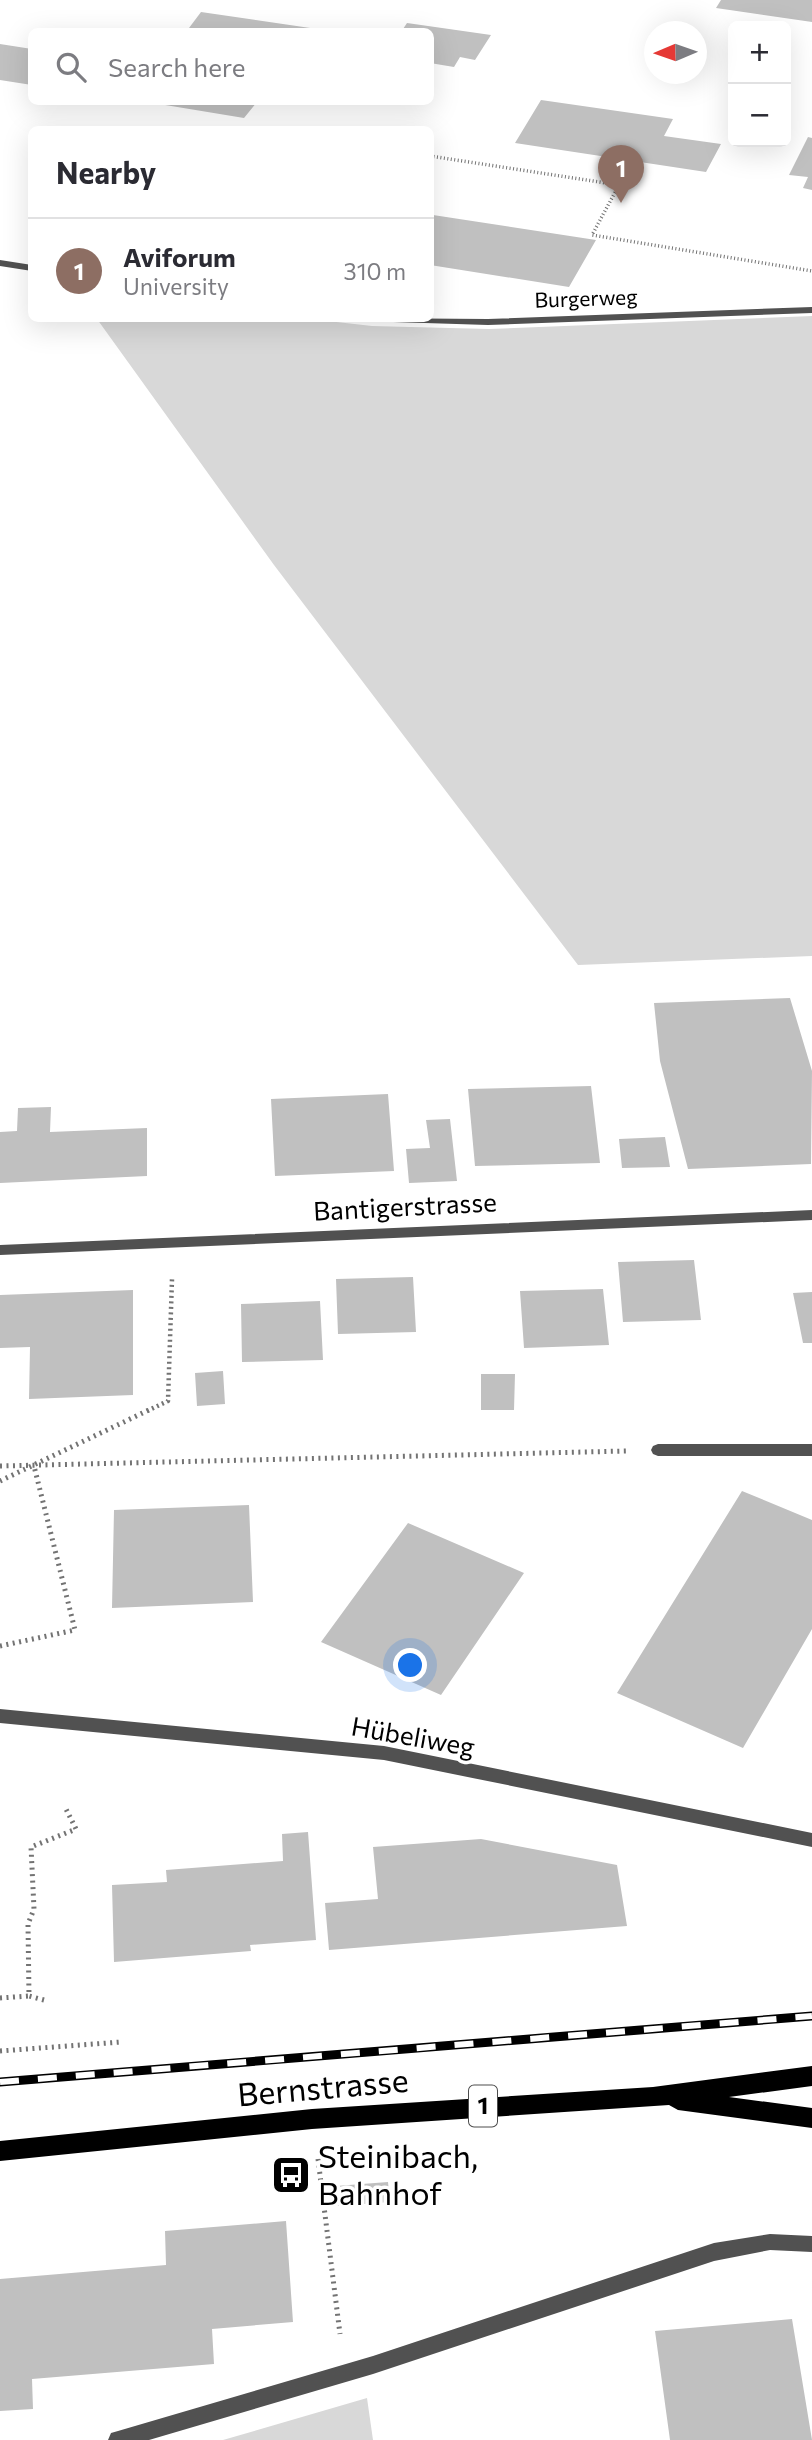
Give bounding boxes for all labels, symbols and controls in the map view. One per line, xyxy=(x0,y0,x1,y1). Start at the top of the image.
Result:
north arrow xyxy=(644,21,707,84)
map controls xyxy=(728,21,791,147)
button: + xyxy=(728,21,791,84)
search box xyxy=(28,28,434,105)
icon: search xyxy=(52,48,90,86)
text: Search here xyxy=(108,51,246,82)
button: − xyxy=(728,84,791,147)
pin: 1 xyxy=(598,145,644,203)
text: Nearby xyxy=(56,153,156,190)
text: Aviforum xyxy=(123,241,236,272)
text: 1 xyxy=(74,257,84,285)
text: 310 m xyxy=(344,257,406,285)
text: University xyxy=(123,272,229,300)
street label: Burgerweg xyxy=(534,283,638,312)
street label: Bantigerstrasse xyxy=(312,1185,497,1226)
your location xyxy=(393,1648,427,1682)
street label: Hübeliweg xyxy=(349,1709,477,1762)
street label: Bernstrasse xyxy=(236,2059,410,2113)
road number: 1 xyxy=(469,2085,497,2126)
place label: Steinibach, Bahnhof xyxy=(318,2135,478,2212)
bus stop icon: Steinibach, Bahnhof xyxy=(270,2154,312,2196)

